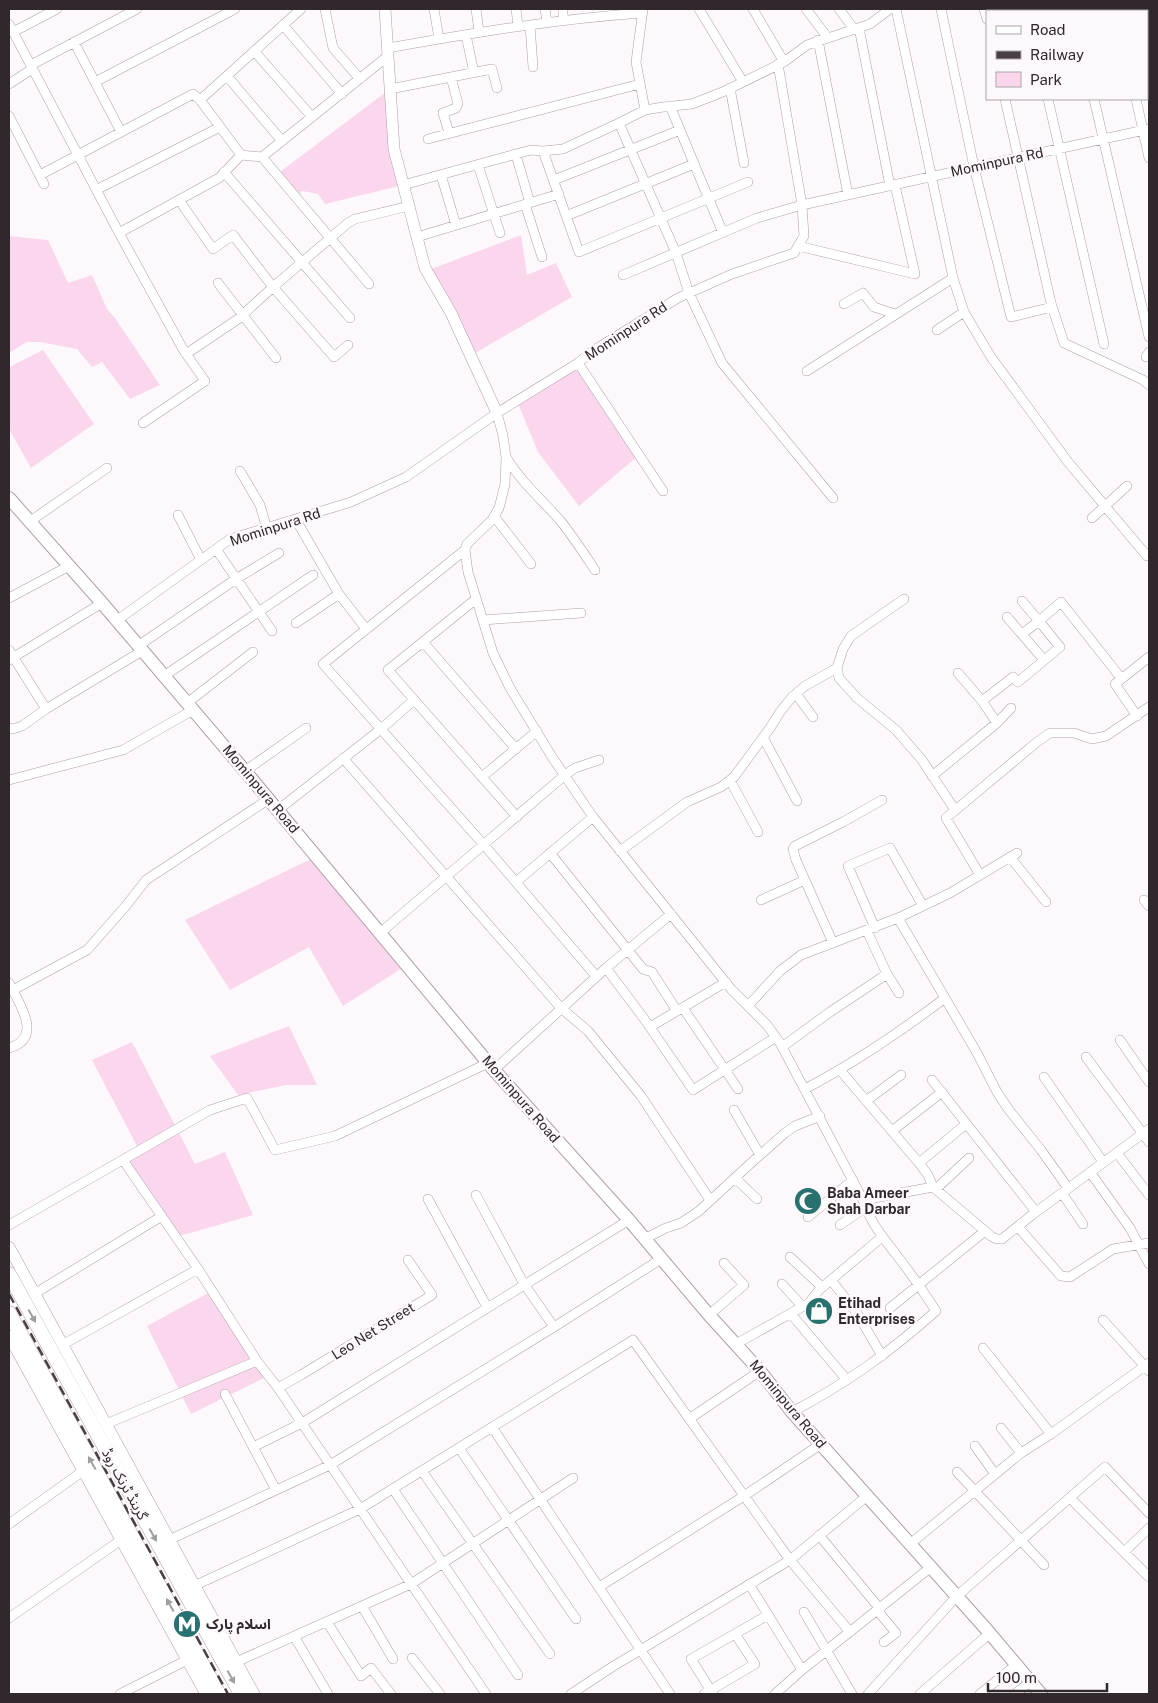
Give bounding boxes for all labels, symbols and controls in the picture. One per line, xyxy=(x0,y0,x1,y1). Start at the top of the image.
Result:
legend xyxy=(986,10,1148,100)
text: Road xyxy=(1030,21,1066,38)
text: Railway xyxy=(1030,46,1084,63)
text: Park xyxy=(1030,71,1062,88)
street label: Mominpura Rd xyxy=(949,144,1045,180)
street label: Mominpura Rd xyxy=(582,299,670,363)
street label: Mominpura Rd xyxy=(228,505,322,549)
street label: Mominpura Road xyxy=(220,742,302,836)
street label: Mominpura Road xyxy=(479,1052,563,1146)
place label: Baba Ameer Shah Darbar xyxy=(827,1185,911,1217)
mosque icon: Baba Ameer Shah Darbar xyxy=(793,1186,823,1216)
place label: Etihad Enterprises xyxy=(838,1295,915,1327)
shop icon: Etihad Enterprises xyxy=(804,1296,834,1326)
street label: Leo Net Street xyxy=(329,1299,417,1363)
one-way arrow xyxy=(28,1310,37,1323)
street label: Mominpura Road xyxy=(747,1357,829,1451)
street label: گرینڈ ٹرنک روڈ xyxy=(98,1446,151,1523)
one-way arrow xyxy=(87,1456,96,1470)
one-way arrow xyxy=(149,1528,157,1542)
one-way arrow xyxy=(166,1598,174,1613)
metro station icon: اسلام پارک xyxy=(172,1609,202,1639)
place label: اسلام پارک xyxy=(206,1616,271,1635)
scale bar xyxy=(988,1660,1107,1692)
text: 100 m xyxy=(996,1669,1037,1686)
one-way arrow xyxy=(227,1671,236,1684)

